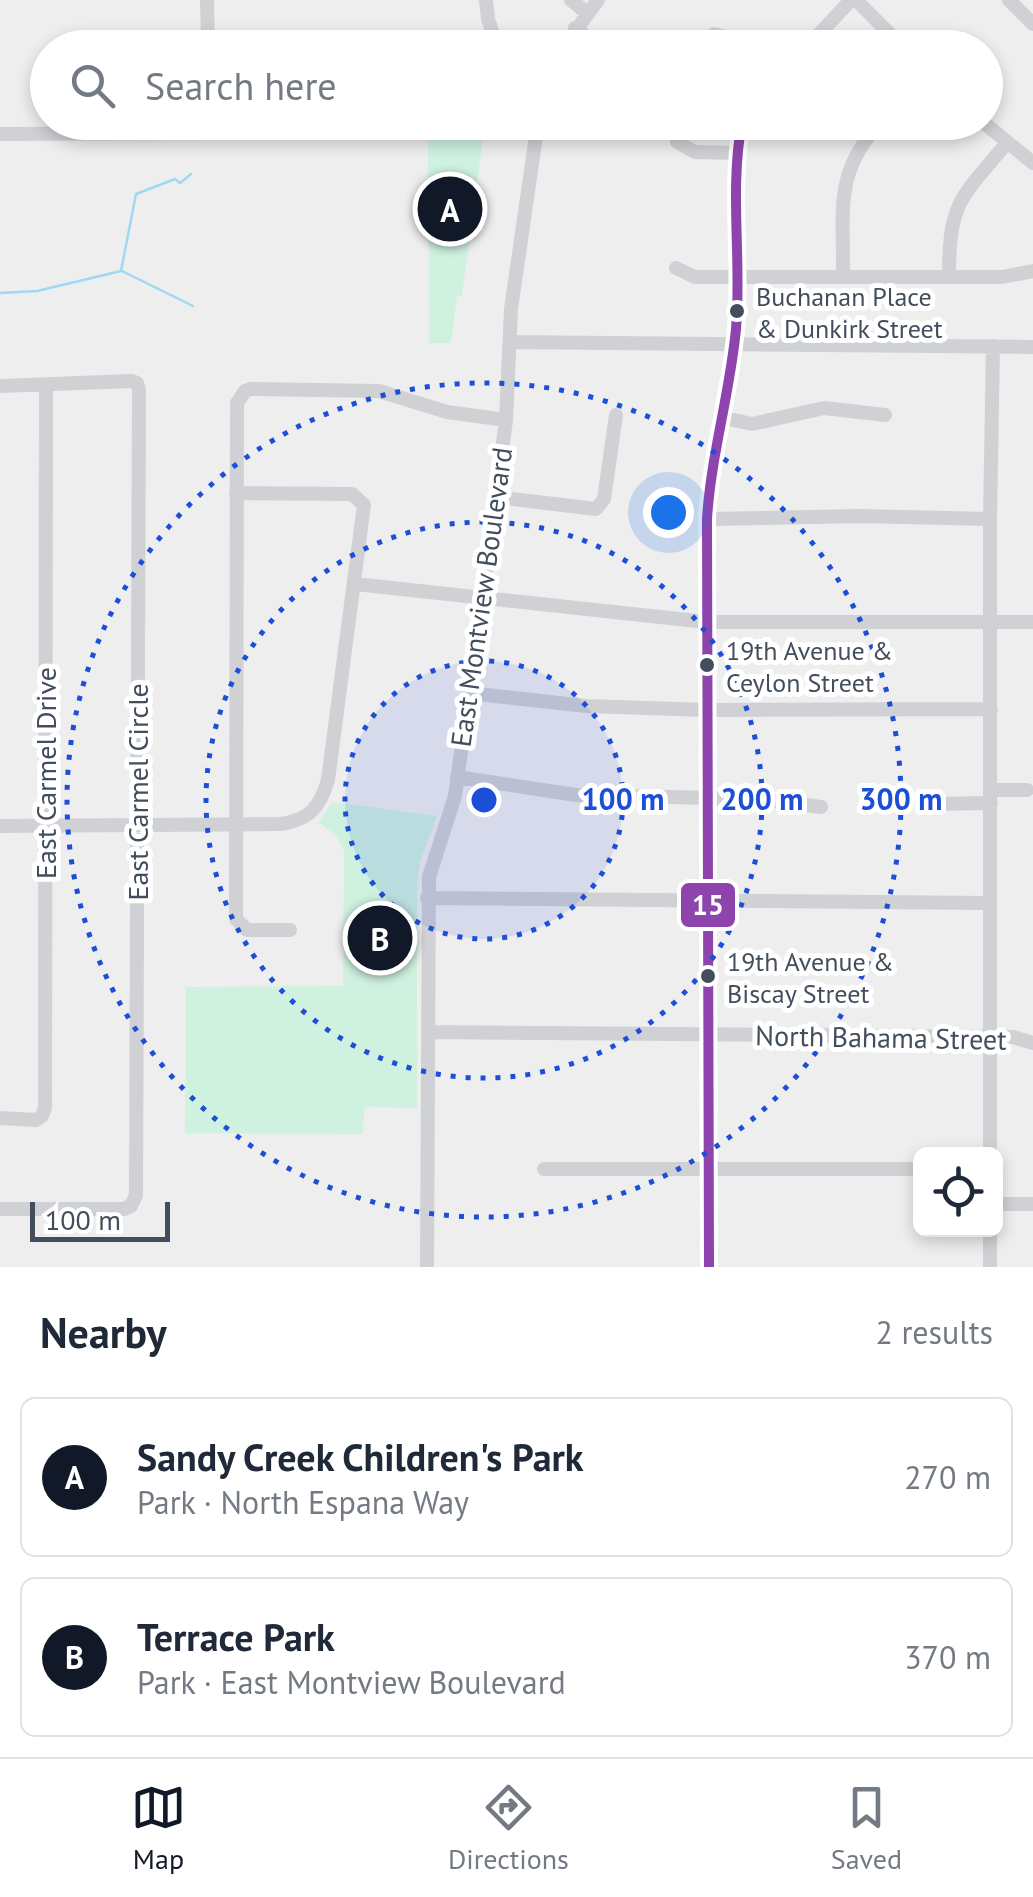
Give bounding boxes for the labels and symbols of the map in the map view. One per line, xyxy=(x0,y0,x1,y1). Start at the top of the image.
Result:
pin: A xyxy=(418,172,482,246)
place label: Buchanan Place & Dunkirk Street xyxy=(756,280,943,345)
marker: Buchanan Place & Dunkirk Street xyxy=(727,301,747,321)
street label: East Montview Boulevard xyxy=(442,445,520,749)
your location xyxy=(643,487,694,538)
place label: 19th Avenue & Ceylon Street xyxy=(726,634,893,699)
marker: 19th Avenue & Ceylon Street xyxy=(697,655,717,675)
street label: East Carmel Drive xyxy=(27,667,64,879)
street label: East Carmel Circle xyxy=(119,683,156,901)
text: 100 m xyxy=(582,779,664,818)
text: 200 m xyxy=(721,779,803,818)
text: 300 m xyxy=(860,779,942,818)
centre of rings xyxy=(466,782,502,818)
line badge: 15 xyxy=(679,881,737,929)
text: 15 xyxy=(692,886,724,923)
pin: B xyxy=(348,900,412,976)
place label: 19th Avenue & Biscay Street xyxy=(727,945,894,1010)
marker: 19th Avenue & Biscay Street xyxy=(698,966,718,986)
street label: North Bahama Street xyxy=(755,1016,1008,1058)
scale bar xyxy=(30,1197,170,1242)

